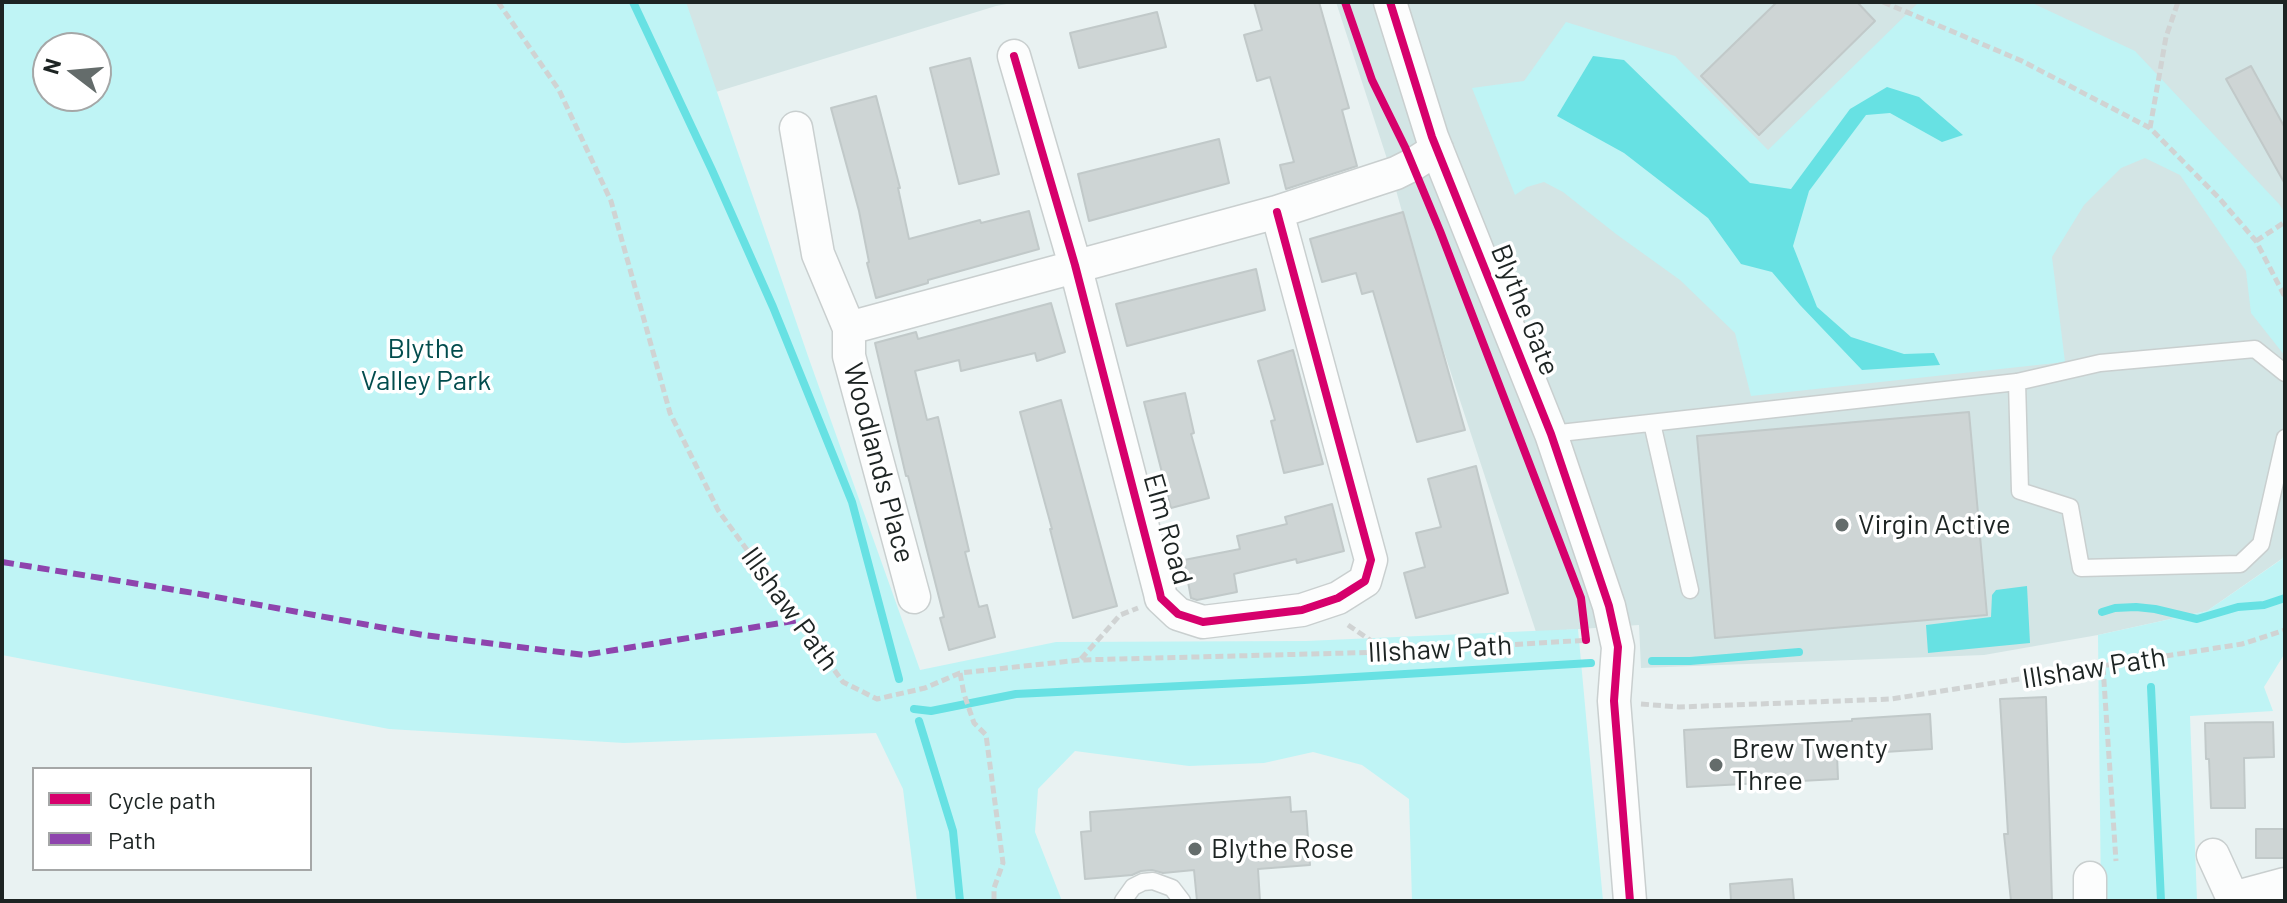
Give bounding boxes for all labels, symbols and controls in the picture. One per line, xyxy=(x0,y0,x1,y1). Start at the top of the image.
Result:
north arrow xyxy=(32,32,112,112)
text: N xyxy=(36,55,65,77)
street label: Blythe Gate xyxy=(1484,240,1566,380)
park label: Blythe Valley Park xyxy=(361,332,491,398)
street label: Woodlands Place xyxy=(836,359,922,567)
street label: Elm Road xyxy=(1136,470,1200,588)
place label: Virgin Active xyxy=(1858,508,2011,542)
marker: Virgin Active xyxy=(1833,516,1851,534)
street label: Illshaw Path xyxy=(734,541,846,677)
street label: Illshaw Path xyxy=(1367,628,1513,670)
street label: Illshaw Path xyxy=(2020,640,2168,696)
place label: Brew Twenty Three xyxy=(1732,732,1888,798)
marker: Brew Twenty Three xyxy=(1707,756,1725,774)
legend xyxy=(32,767,312,871)
text: Cycle path xyxy=(108,785,216,814)
text: Path xyxy=(108,825,156,854)
place label: Blythe Rose xyxy=(1211,832,1354,866)
marker: Blythe Rose xyxy=(1186,840,1204,858)

